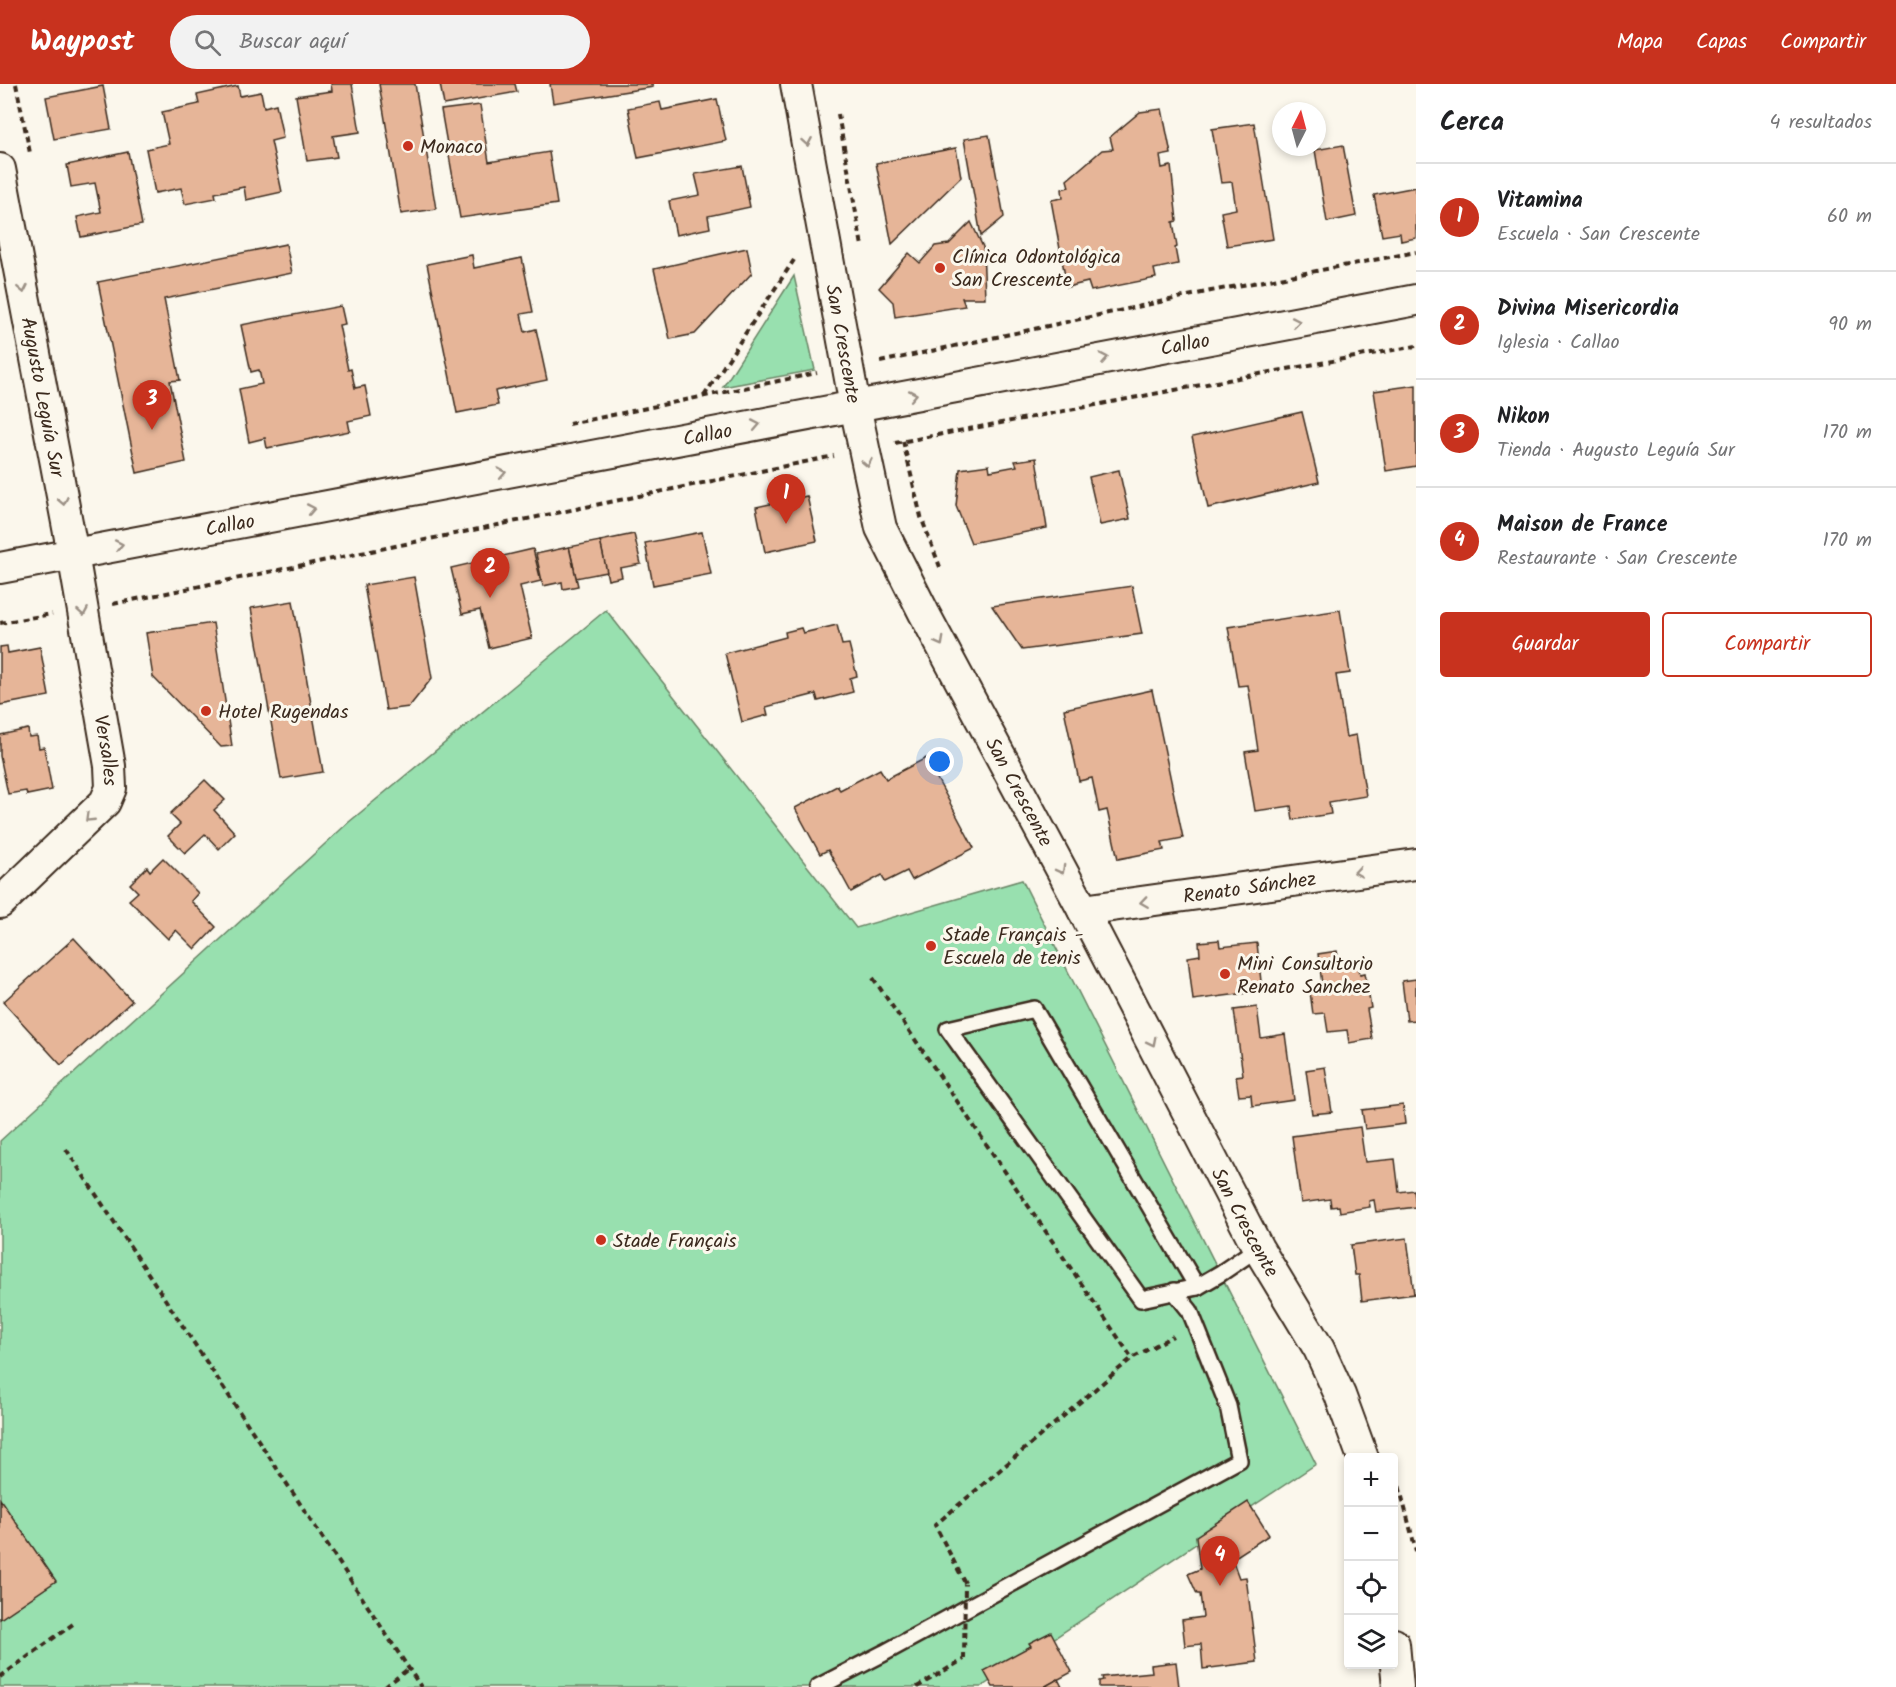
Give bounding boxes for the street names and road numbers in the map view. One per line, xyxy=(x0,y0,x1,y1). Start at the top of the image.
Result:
street label: San Crescente xyxy=(815,282,868,406)
street label: Augusto Leguía Sur xyxy=(10,315,72,481)
street label: Callao xyxy=(1158,325,1213,366)
street label: Callao xyxy=(680,416,735,456)
street label: Callao xyxy=(203,506,258,547)
street label: Versalles xyxy=(83,713,125,787)
street label: San Crescente xyxy=(975,732,1060,853)
street label: Renato Sánchez xyxy=(1181,864,1318,914)
street label: San Crescente xyxy=(1201,1163,1286,1284)

